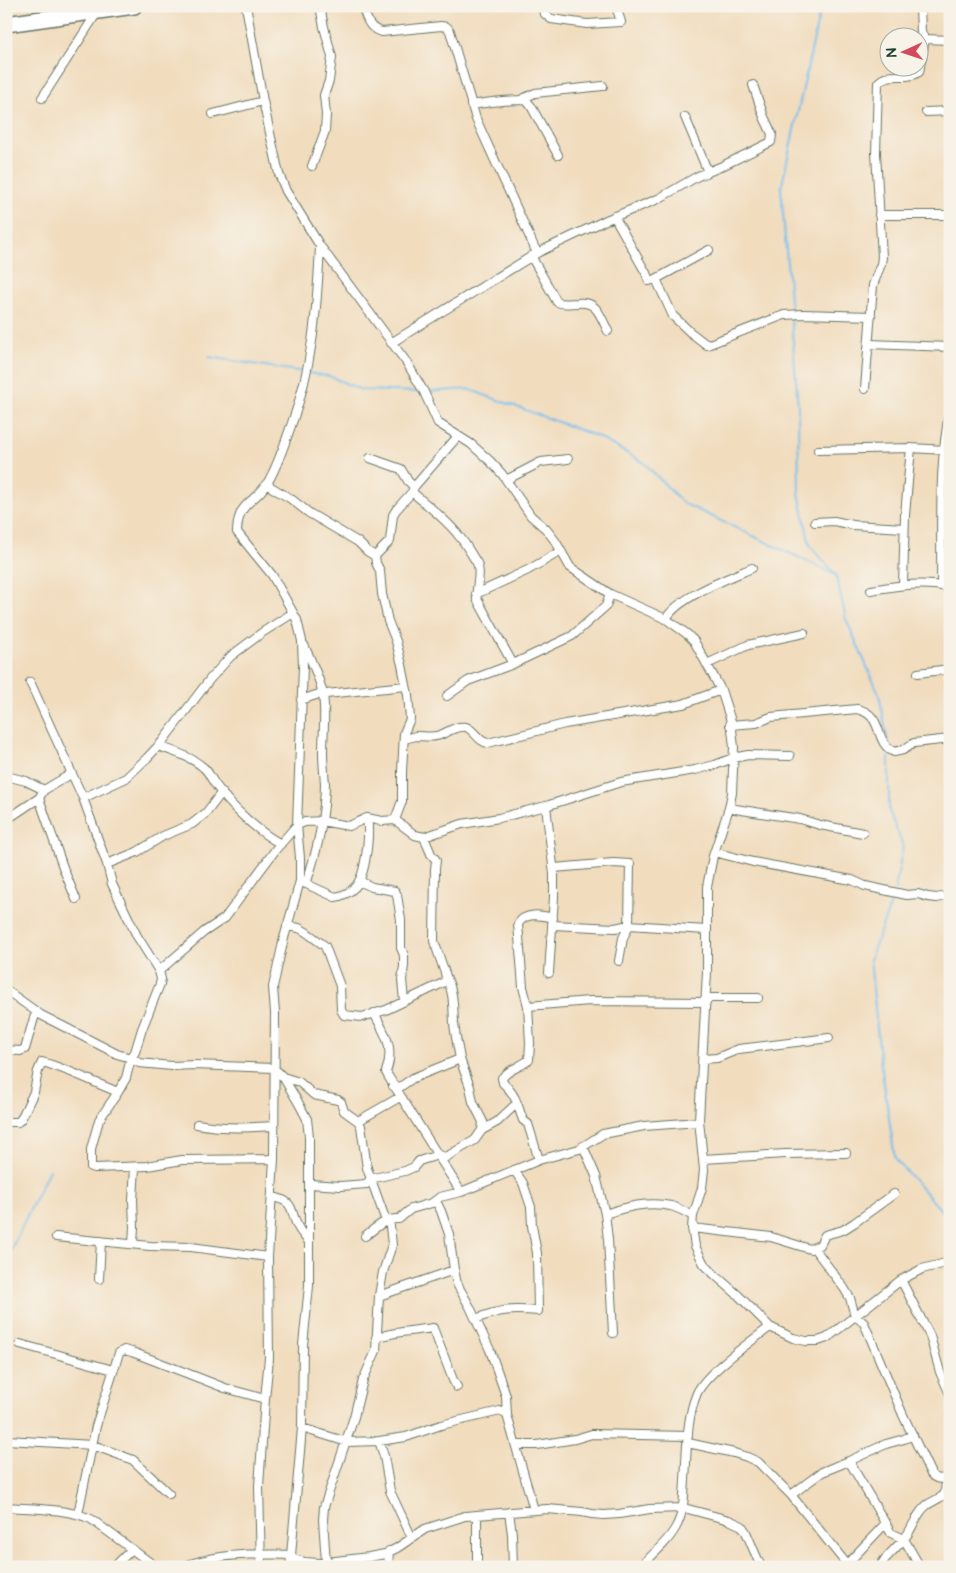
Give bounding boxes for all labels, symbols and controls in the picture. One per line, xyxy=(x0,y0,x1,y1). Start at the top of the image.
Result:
north arrow xyxy=(878,28,928,78)
text: N xyxy=(882,48,902,58)

